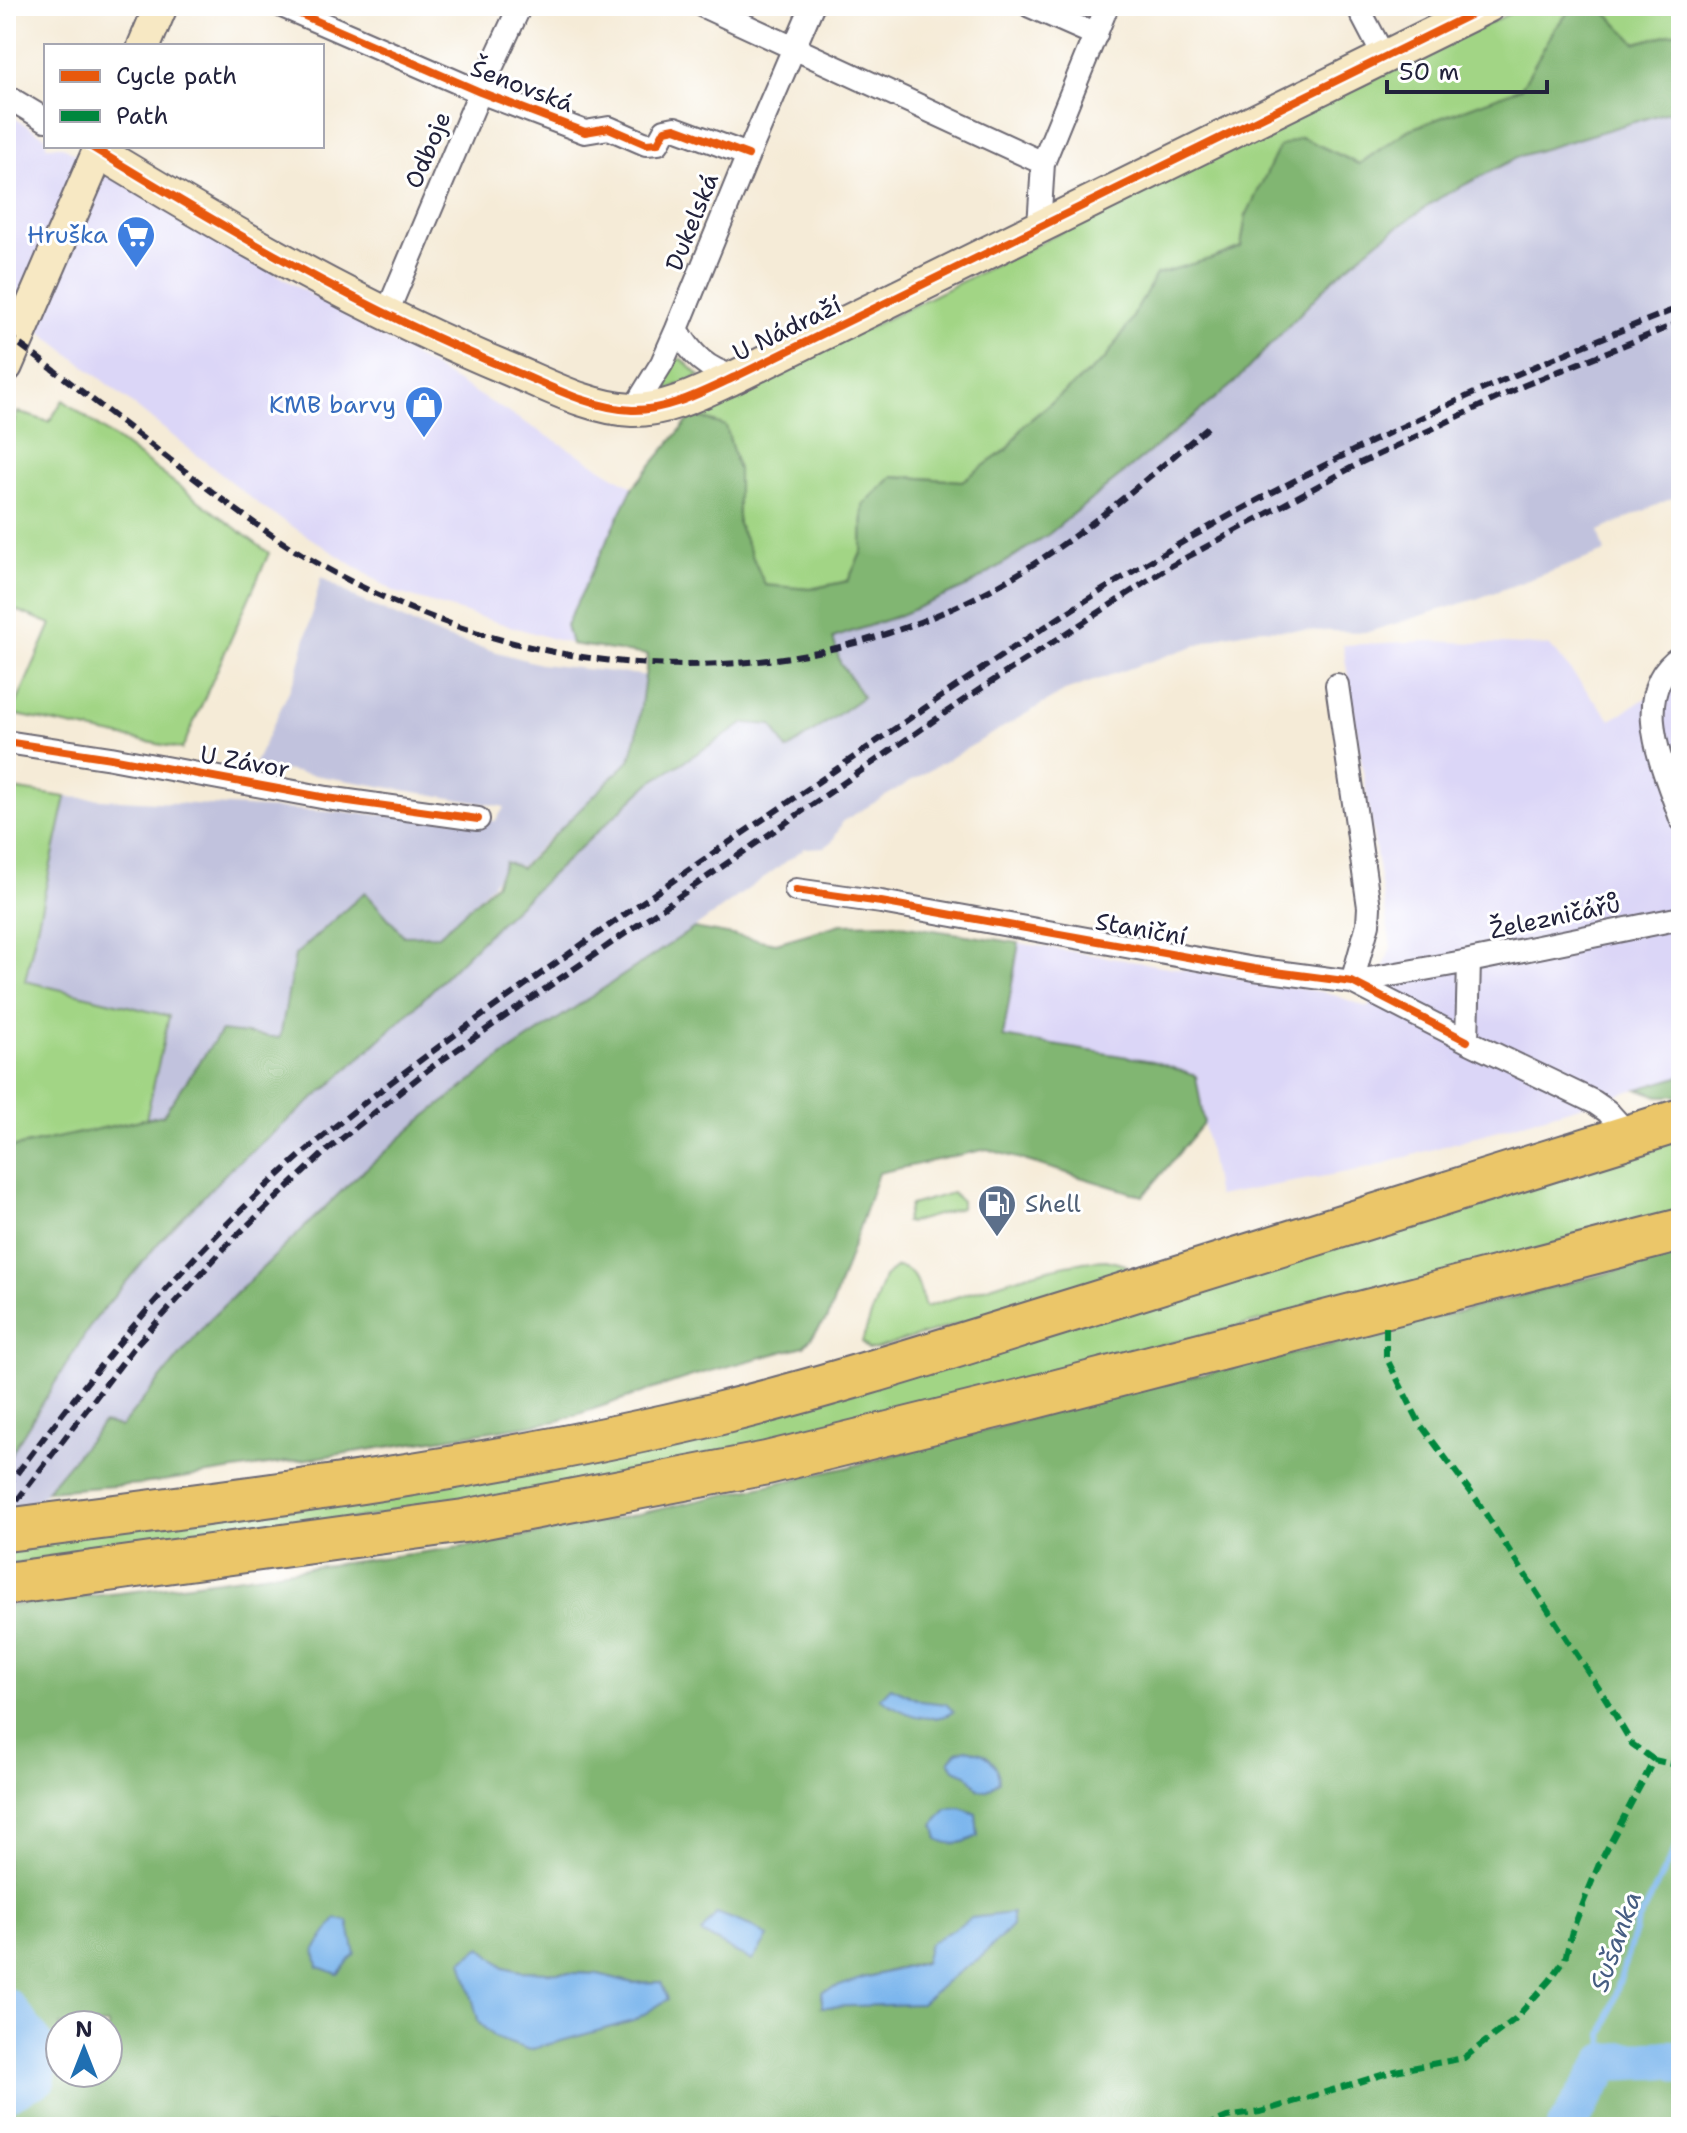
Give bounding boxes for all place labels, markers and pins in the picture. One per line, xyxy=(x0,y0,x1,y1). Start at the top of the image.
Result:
supermarket icon: Hruška xyxy=(115,214,157,269)
place label: Hruška xyxy=(27,219,108,251)
shop icon: KMB barvy xyxy=(403,384,445,439)
place label: KMB barvy xyxy=(269,389,396,421)
fuel station icon: Shell xyxy=(976,1183,1018,1238)
place label: Shell xyxy=(1025,1188,1082,1220)

